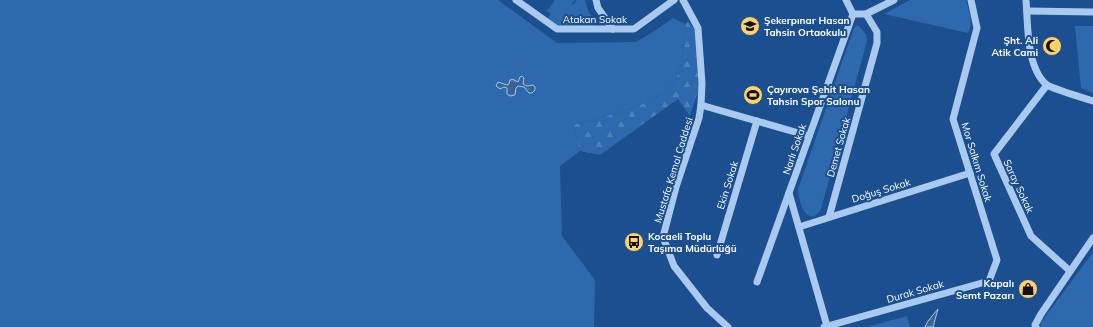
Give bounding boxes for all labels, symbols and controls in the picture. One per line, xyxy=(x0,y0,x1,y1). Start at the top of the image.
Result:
street label: Atakan Sokak xyxy=(563,13,628,26)
place label: Şekerpınar Hasan Tahsin Ortaokulu xyxy=(764,14,850,39)
school or university icon: Şekerpınar Hasan Tahsin Ortaokulu xyxy=(739,15,761,37)
place label: Şht. Ali Atik Cami xyxy=(992,34,1038,59)
mosque icon: Şht. Ali Atik Cami xyxy=(1041,35,1063,57)
place label: Çayırova Şehit Hasan Tahsin Spor Salonu xyxy=(767,83,870,108)
sports icon: Çayırova Şehit Hasan Tahsin Spor Salonu xyxy=(742,84,764,106)
street label: Demet Sokak xyxy=(824,115,853,178)
street label: Mustafa Kemal Caddesi xyxy=(651,116,696,224)
street label: Narlı Sokak xyxy=(780,121,809,176)
street label: Mor Salkım Sokak xyxy=(958,121,995,204)
street label: Saray Sokak xyxy=(1000,157,1037,216)
street label: Ekin Sokak xyxy=(714,158,741,211)
street label: Doğuş Sokak xyxy=(850,175,913,206)
place label: Kocaeli Toplu Taşıma Müdürlüğü xyxy=(648,230,737,255)
bus stop icon: Kocaeli Toplu Taşıma Müdürlüğü xyxy=(623,231,645,253)
street label: Durak Sokak xyxy=(885,277,946,306)
place label: Kapalı Semt Pazarı xyxy=(956,277,1014,302)
shop icon: Kapalı Semt Pazarı xyxy=(1017,278,1039,300)

